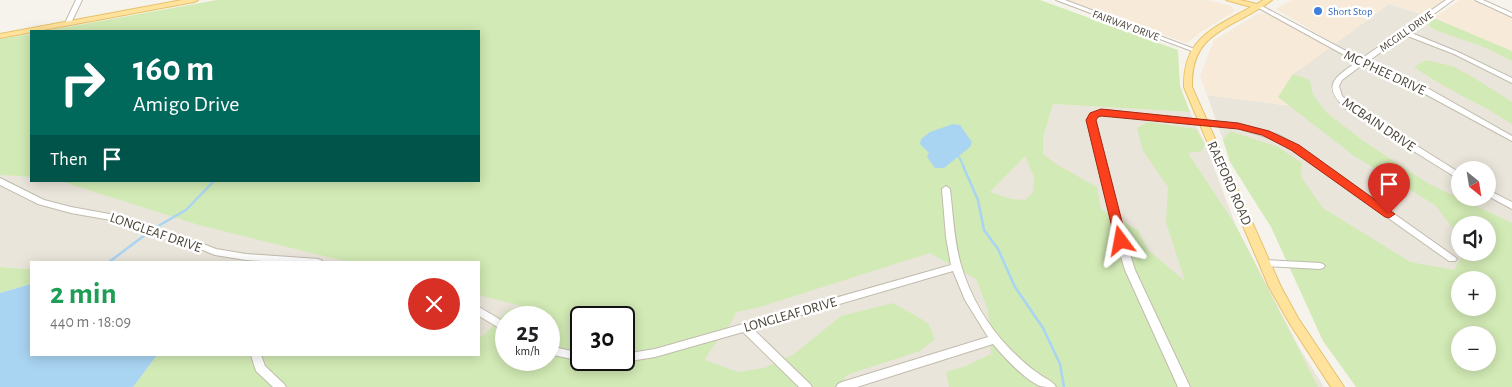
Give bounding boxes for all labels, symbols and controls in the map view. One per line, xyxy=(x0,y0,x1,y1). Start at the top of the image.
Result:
marker: Short Stop xyxy=(1312,5,1324,17)
place label: Short Stop xyxy=(1328,6,1373,17)
street label: FAIRWAY DRIVE xyxy=(1091,8,1161,43)
street label: MCGILL DRIVE xyxy=(1378,9,1436,54)
street label: MC PHEE DRIVE xyxy=(1342,48,1428,98)
icon: right xyxy=(50,50,115,115)
text: 160 m xyxy=(133,52,214,87)
text: Amigo Drive xyxy=(133,93,239,115)
street label: MCBAIN DRIVE xyxy=(1339,95,1418,154)
street label: RAEFORD ROAD xyxy=(1204,139,1254,227)
icon: arrive xyxy=(98,145,126,173)
text: Then xyxy=(50,150,88,169)
north arrow xyxy=(1451,161,1496,206)
map controls xyxy=(1451,161,1496,371)
pin xyxy=(1368,163,1410,214)
icon: arrive xyxy=(1375,170,1403,198)
street label: LONGLEAF DRIVE xyxy=(108,211,204,255)
position arrow xyxy=(1094,214,1146,266)
button: sound xyxy=(1451,216,1496,261)
button: + xyxy=(1451,271,1496,316)
button: close xyxy=(408,278,460,330)
text: 2 min xyxy=(50,279,117,309)
street label: LONGLEAF DRIVE xyxy=(742,295,839,335)
speed limit sign: 30 xyxy=(570,306,635,371)
text: 440 m · 18:09 xyxy=(50,314,131,330)
text: 25 xyxy=(516,320,539,345)
button: − xyxy=(1451,326,1496,371)
text: km/h xyxy=(515,345,540,357)

